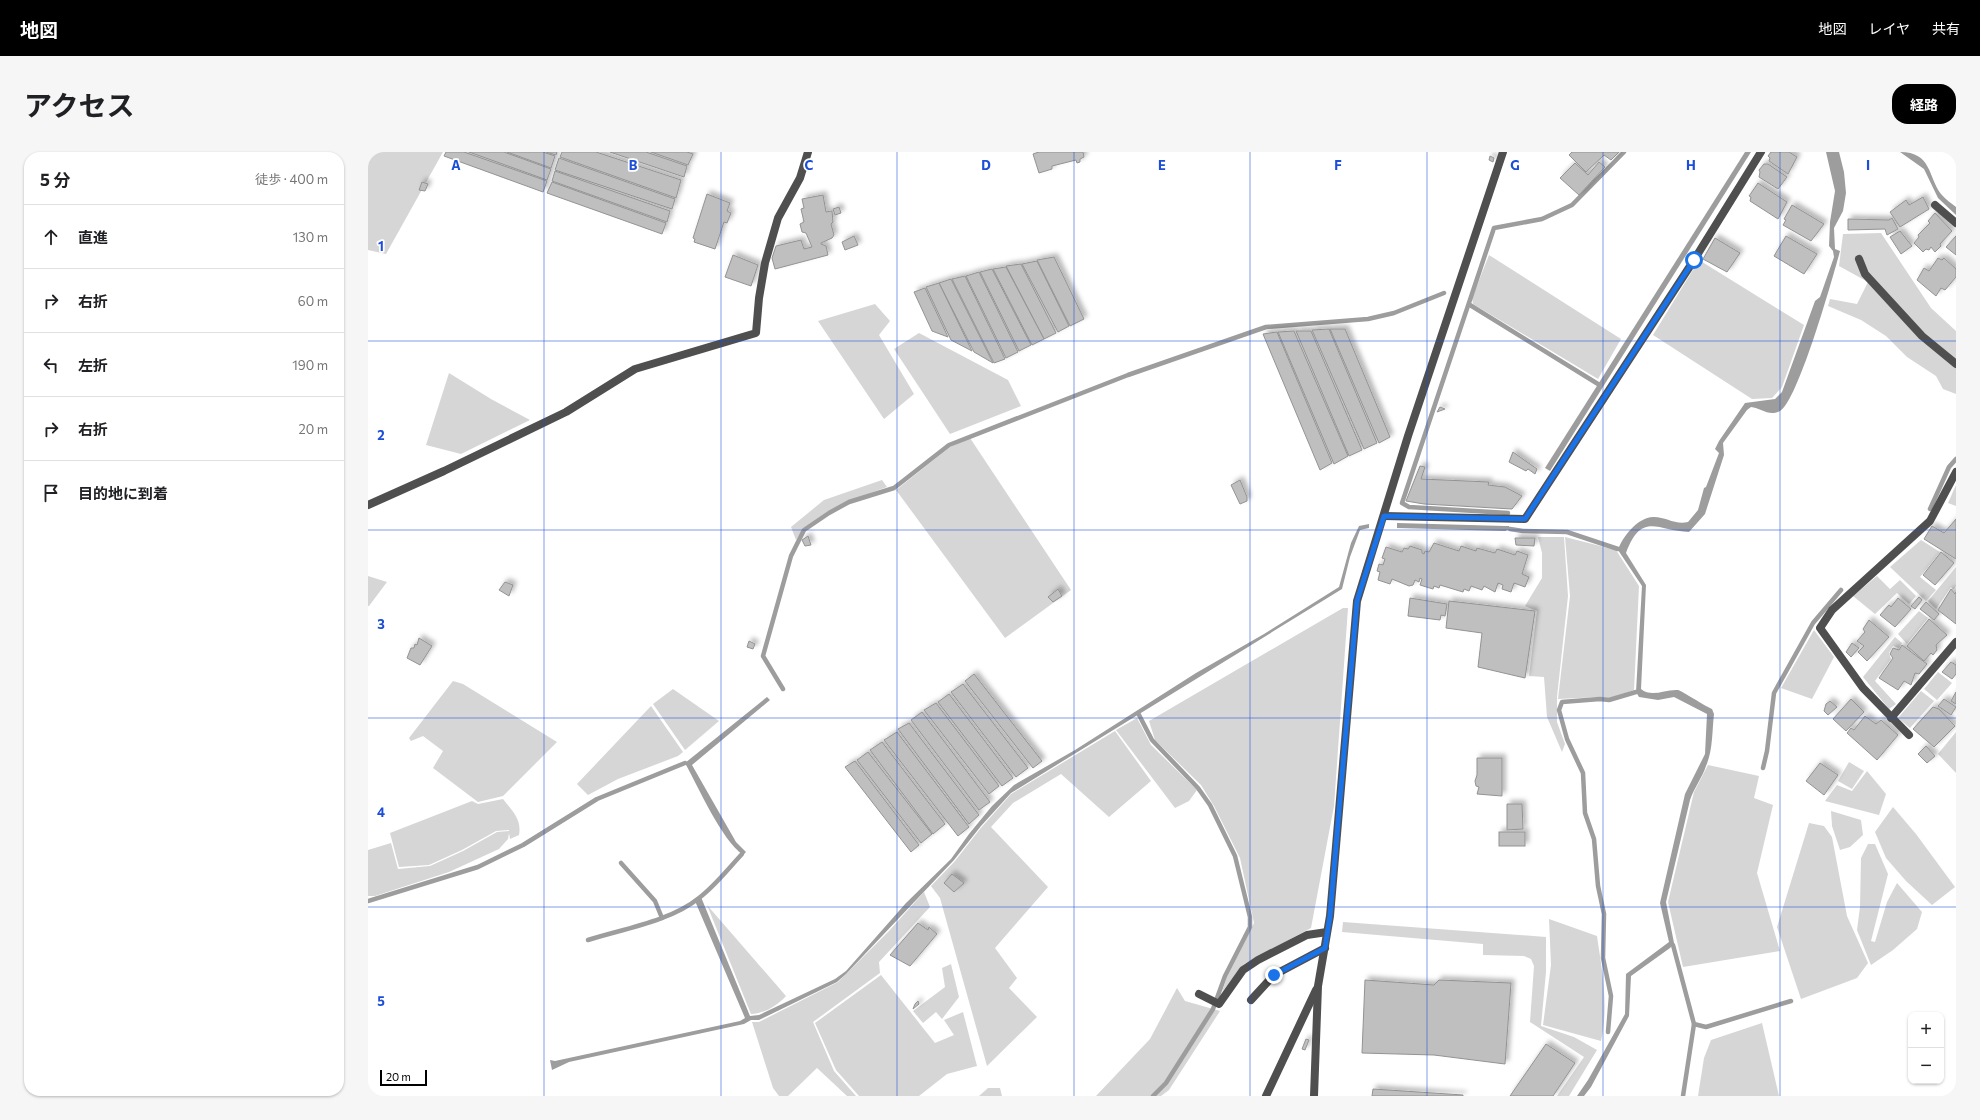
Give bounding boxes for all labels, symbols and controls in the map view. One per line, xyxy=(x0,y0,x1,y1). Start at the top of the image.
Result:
text: 地図 xyxy=(20,18,58,41)
text: 地図 xyxy=(1818,20,1846,37)
text: レイヤ xyxy=(1868,20,1910,37)
text: 共有 xyxy=(1932,20,1960,37)
button: 経路 xyxy=(1892,84,1956,124)
text: アクセス xyxy=(24,88,135,122)
text: A xyxy=(451,157,461,173)
text: B xyxy=(629,157,638,173)
text: C xyxy=(805,157,814,173)
text: D xyxy=(981,157,991,173)
text: E xyxy=(1158,157,1166,173)
text: F xyxy=(1334,157,1342,173)
text: G xyxy=(1510,157,1520,173)
text: H xyxy=(1686,157,1696,173)
text: I xyxy=(1866,157,1870,173)
text: 5 分 xyxy=(40,169,70,190)
text: 徒歩 · 400 m xyxy=(255,171,328,187)
icon: ahead xyxy=(40,226,62,248)
text: 直進 xyxy=(78,228,108,246)
text: 130 m xyxy=(293,229,328,245)
text: 1 xyxy=(378,238,384,254)
route start xyxy=(1685,251,1703,269)
icon: right xyxy=(40,290,62,312)
text: 右折 xyxy=(78,292,108,310)
text: 60 m xyxy=(298,293,328,309)
icon: left xyxy=(40,354,62,376)
text: 左折 xyxy=(78,356,108,374)
text: 190 m xyxy=(292,357,328,373)
icon: right xyxy=(40,418,62,440)
text: 右折 xyxy=(78,420,108,438)
text: 20 m xyxy=(299,421,328,437)
text: 2 xyxy=(377,427,385,443)
icon: arrive xyxy=(40,482,62,504)
text: 目的地に到着 xyxy=(78,484,168,502)
text: 3 xyxy=(377,616,385,632)
text: 4 xyxy=(377,804,385,820)
route end xyxy=(1265,966,1283,984)
text: 5 xyxy=(377,993,385,1009)
map controls xyxy=(1908,1012,1944,1084)
button: + xyxy=(1908,1012,1944,1048)
button: − xyxy=(1908,1048,1944,1084)
scale bar xyxy=(380,1068,427,1087)
text: 20 m xyxy=(386,1070,411,1083)

